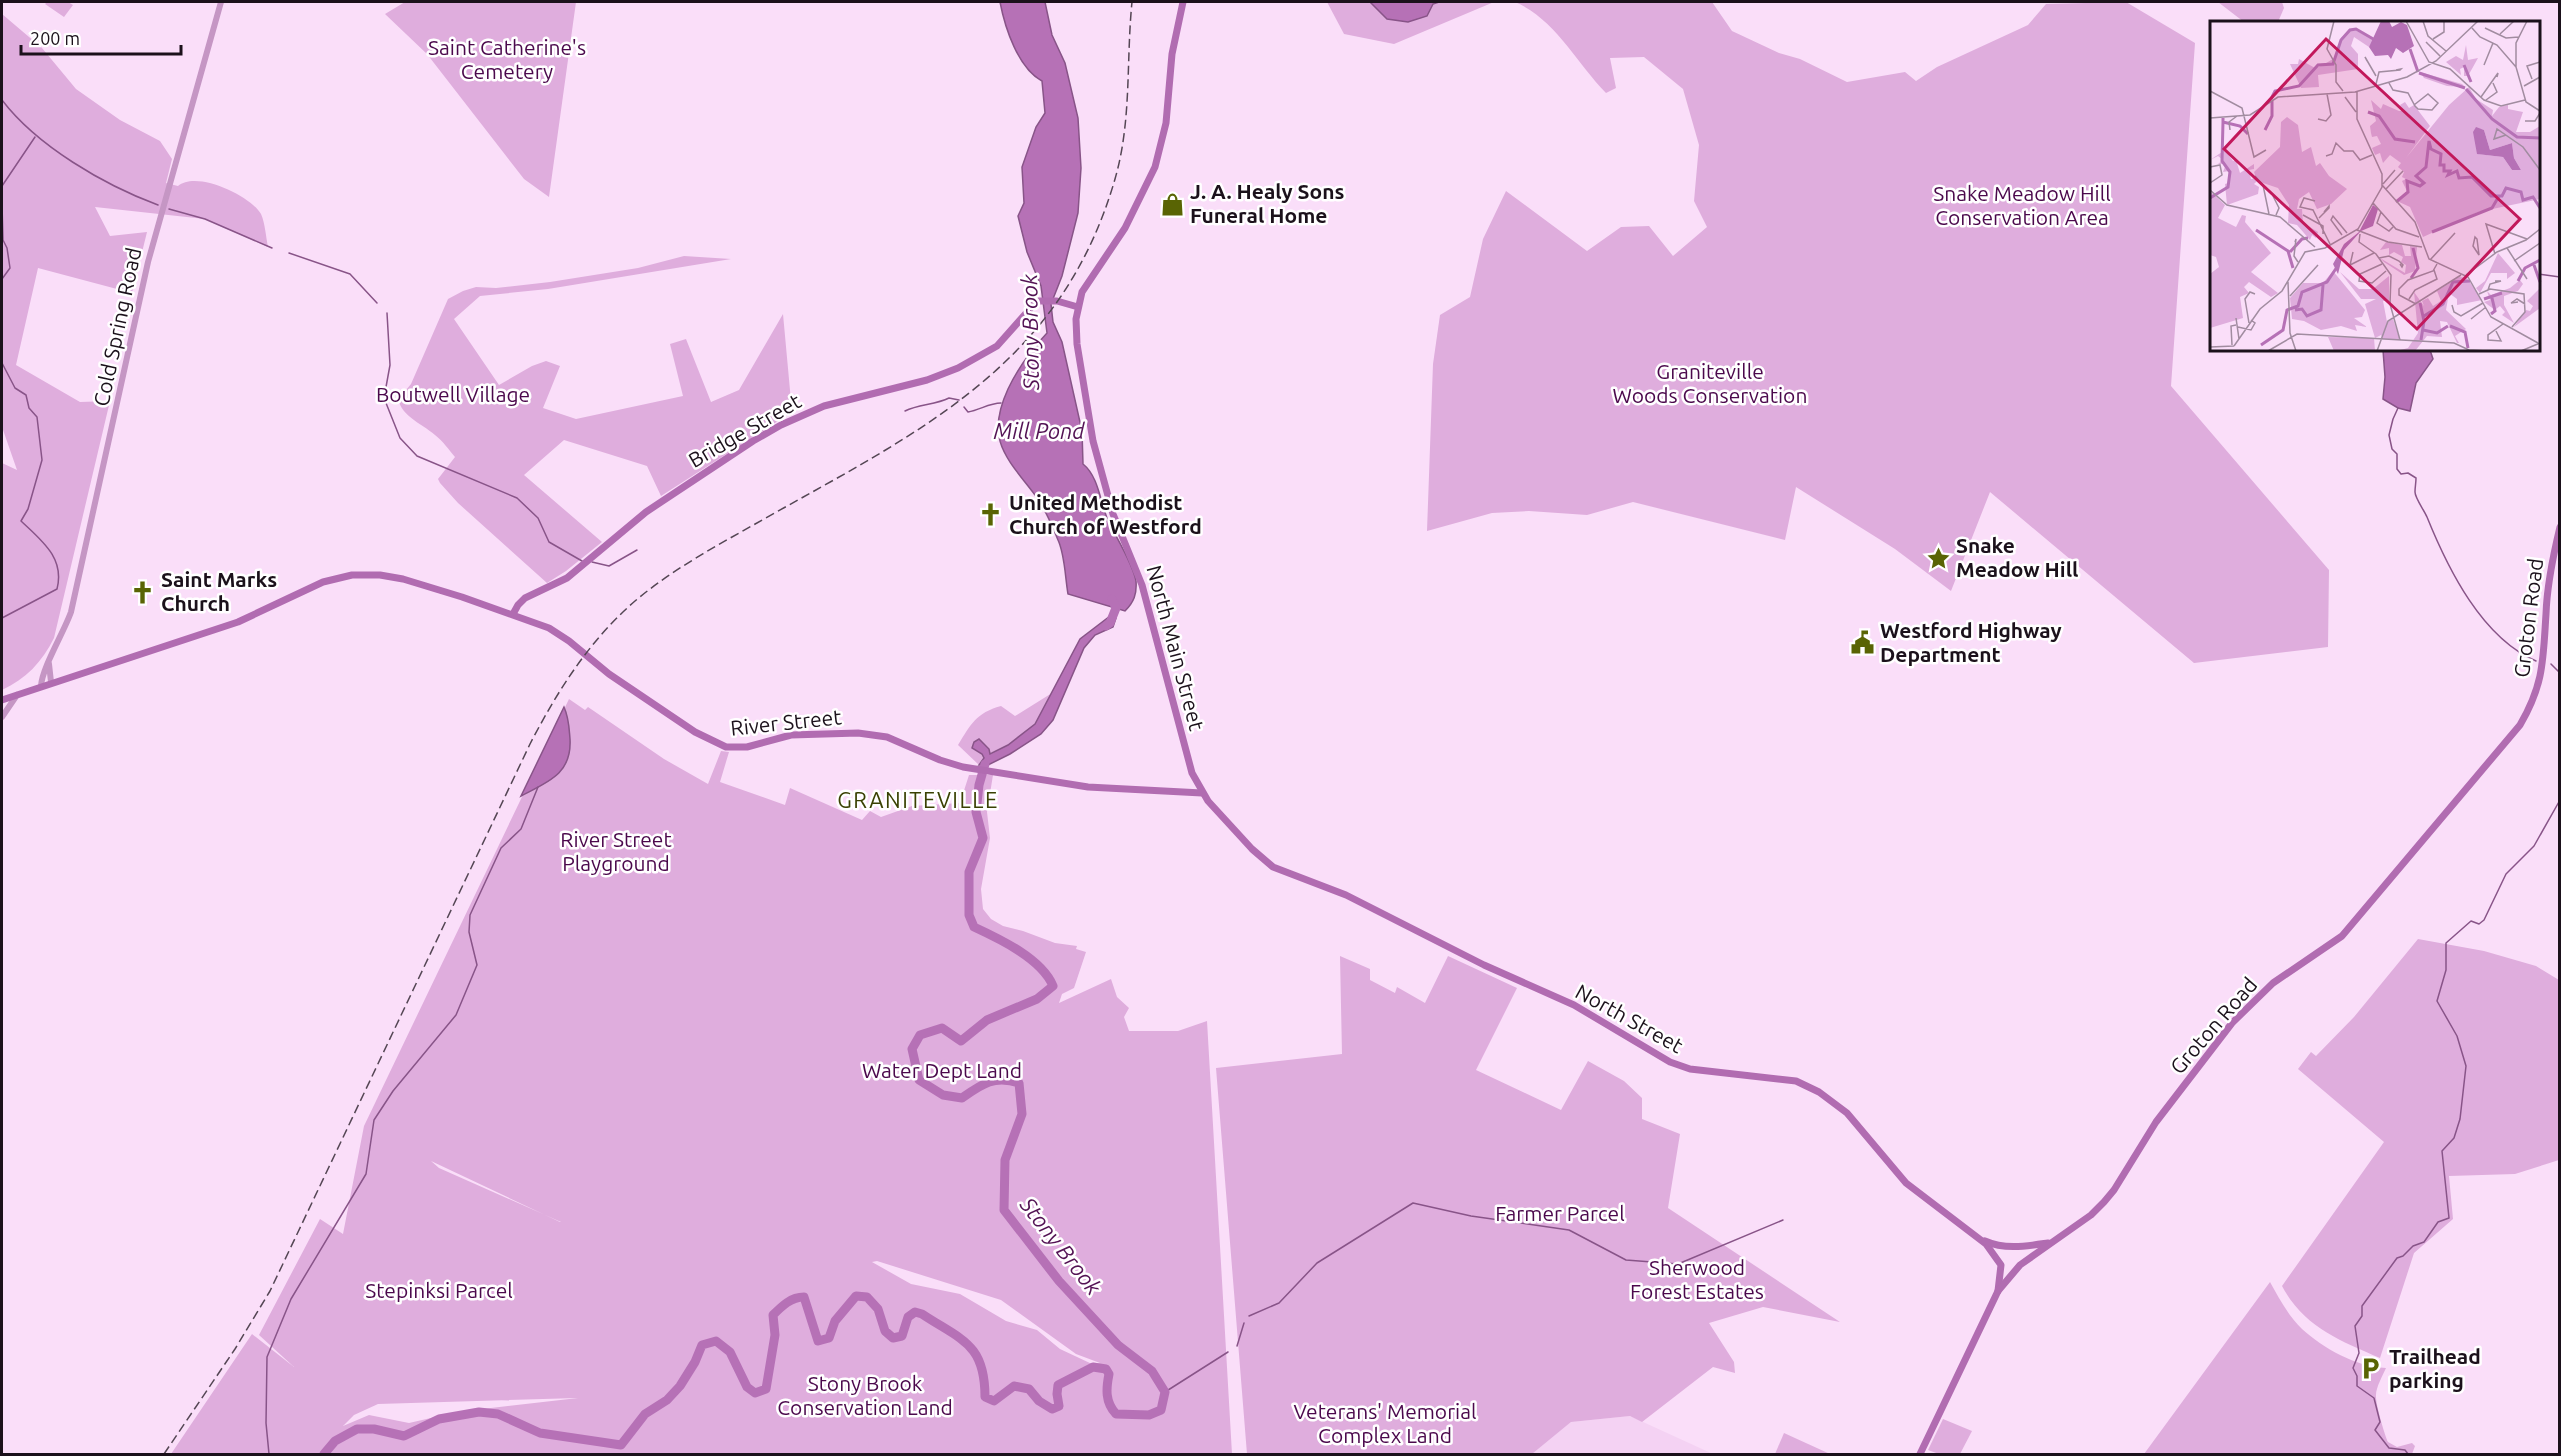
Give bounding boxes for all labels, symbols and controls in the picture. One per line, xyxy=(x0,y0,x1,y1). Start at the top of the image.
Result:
scale bar xyxy=(21,18,182,56)
inset map xyxy=(2210,21,2540,351)
text: 200 m xyxy=(30,28,80,48)
park label: Saint Catherine's Cemetery xyxy=(428,35,586,83)
place label: J. A. Healy Sons Funeral Home xyxy=(1190,179,1344,227)
park label: Snake Meadow Hill Conservation Area xyxy=(1933,181,2111,229)
shop icon: J. A. Healy Sons Funeral Home xyxy=(1159,191,1185,217)
street label: Cold Spring Road xyxy=(89,245,146,408)
water label: Stony Brook xyxy=(1016,273,1043,391)
park label: Graniteville Woods Conservation xyxy=(1613,359,1807,407)
park label: Boutwell Village xyxy=(376,382,530,406)
street label: Bridge Street xyxy=(684,388,805,472)
water label: Mill Pond xyxy=(994,418,1085,443)
place label: United Methodist Church of Westford xyxy=(1009,490,1202,538)
church icon: United Methodist Church of Westford xyxy=(978,502,1004,528)
place label: Snake Meadow Hill xyxy=(1956,533,2078,581)
place icon: Snake Meadow Hill xyxy=(1925,545,1951,571)
street label: Groton Road xyxy=(2509,557,2547,679)
street label: North Main Street xyxy=(1142,563,1210,733)
place label: Saint Marks Church xyxy=(161,567,277,615)
church icon: Saint Marks Church xyxy=(130,579,156,605)
place label: Westford Highway Department xyxy=(1880,618,2062,666)
public building icon: Westford Highway Department xyxy=(1849,630,1875,656)
street label: River Street xyxy=(729,704,843,740)
district label: GRANITEVILLE xyxy=(837,787,999,812)
park label: River Street Playground xyxy=(560,827,672,875)
street label: Groton Road xyxy=(2165,972,2262,1078)
street label: North Street xyxy=(1572,979,1687,1057)
park label: Water Dept Land xyxy=(862,1058,1022,1082)
water label: Stony Brook xyxy=(1015,1191,1107,1300)
park label: Farmer Parcel xyxy=(1495,1201,1625,1225)
park label: Sherwood Forest Estates xyxy=(1630,1255,1764,1303)
park label: Stepinksi Parcel xyxy=(365,1278,513,1302)
place label: Trailhead parking xyxy=(2389,1344,2481,1392)
parking icon: Trailhead parking xyxy=(2358,1356,2384,1382)
park label: Stony Brook Conservation Land xyxy=(777,1371,953,1419)
park label: Veterans' Memorial Complex Land xyxy=(1293,1399,1477,1447)

